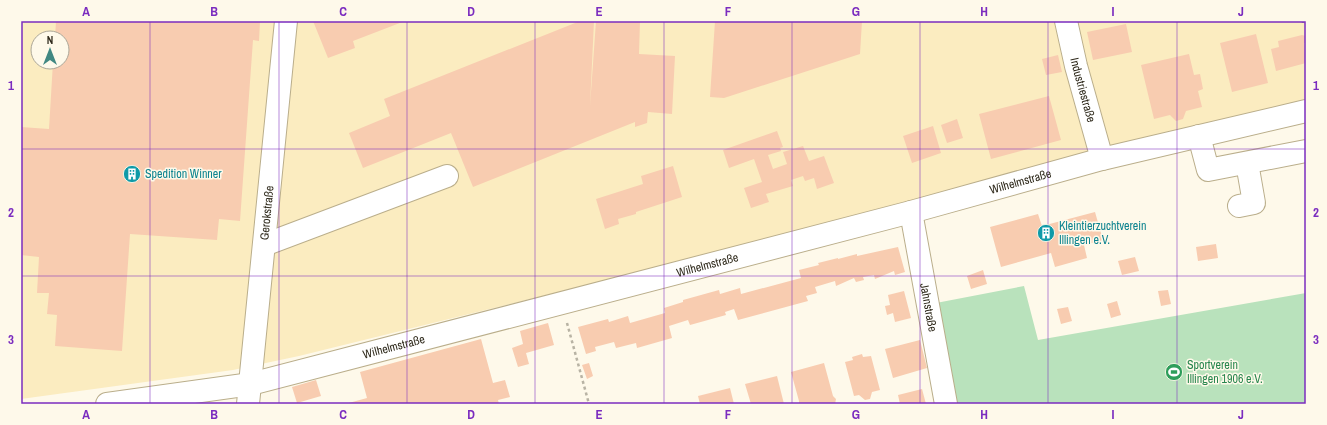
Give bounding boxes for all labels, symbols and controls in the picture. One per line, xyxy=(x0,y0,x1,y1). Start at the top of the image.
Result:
text: A xyxy=(82,3,90,20)
text: B xyxy=(210,3,218,20)
text: C xyxy=(339,3,347,20)
text: D xyxy=(467,3,475,20)
text: E xyxy=(595,3,603,20)
text: F xyxy=(725,3,732,20)
text: G xyxy=(852,3,860,20)
text: H xyxy=(980,3,988,20)
text: I xyxy=(1112,3,1115,20)
text: J xyxy=(1238,3,1244,20)
north arrow xyxy=(30,30,70,70)
text: N xyxy=(47,33,53,47)
street label: Industriestraße xyxy=(1066,56,1099,124)
text: 1 xyxy=(8,77,14,94)
text: 1 xyxy=(1313,77,1319,94)
building icon: Spedition Winner xyxy=(122,164,142,184)
street label: Wilhelmstraße xyxy=(988,165,1053,198)
place label: Spedition Winner xyxy=(145,166,222,182)
street label: Gerokstraße xyxy=(256,185,278,241)
text: 2 xyxy=(8,204,14,221)
text: 2 xyxy=(1313,204,1319,221)
place label: Kleintierzuchtverein Illingen e.V. xyxy=(1059,218,1147,248)
building icon: Kleintierzuchtverein Illingen e.V. xyxy=(1036,223,1056,243)
street label: Wilhelmstraße xyxy=(675,249,740,281)
street label: Jahnstraße xyxy=(916,282,941,333)
text: 3 xyxy=(8,331,14,348)
street label: Wilhelmstraße xyxy=(361,331,427,363)
text: 3 xyxy=(1313,331,1319,348)
place label: Sportverein Illingen 1906 e.V. xyxy=(1187,357,1263,387)
sports icon: Sportverein Illingen 1906 e.V. xyxy=(1164,362,1184,382)
text: A xyxy=(82,406,90,423)
text: B xyxy=(210,406,218,423)
text: C xyxy=(339,406,347,423)
text: D xyxy=(467,406,475,423)
text: E xyxy=(595,406,603,423)
text: F xyxy=(725,406,732,423)
text: G xyxy=(852,406,860,423)
text: H xyxy=(980,406,988,423)
text: I xyxy=(1112,406,1115,423)
text: J xyxy=(1238,406,1244,423)

